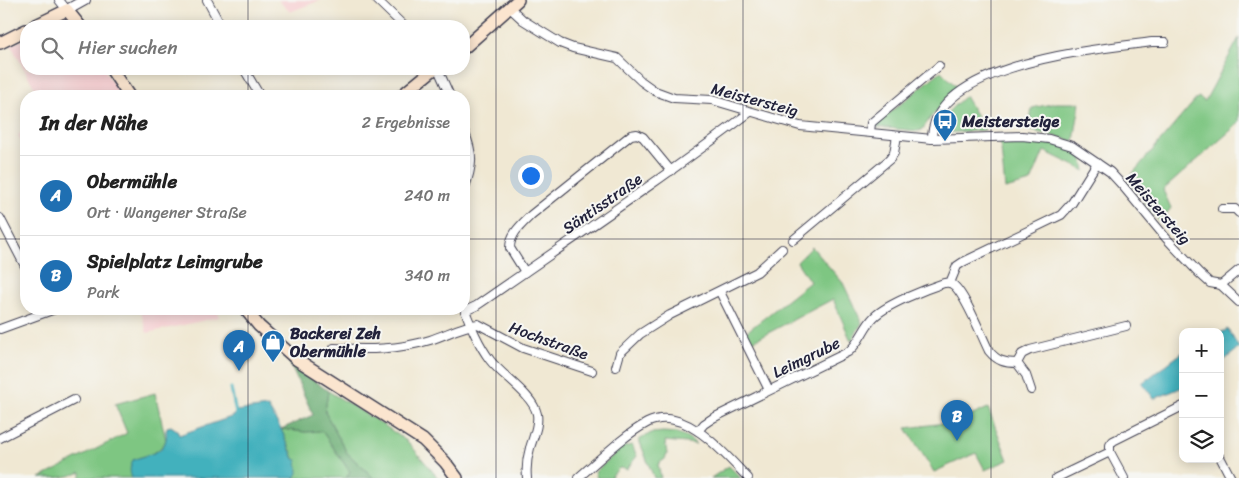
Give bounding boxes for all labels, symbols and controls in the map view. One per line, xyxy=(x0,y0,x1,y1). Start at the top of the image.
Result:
search box xyxy=(20,20,470,75)
text: Hier suchen xyxy=(78,31,178,64)
icon: search xyxy=(38,34,66,62)
street label: Meistersteig xyxy=(708,74,802,125)
text: In der Nähe xyxy=(40,104,148,142)
place label: Meistersteige xyxy=(961,107,1059,136)
text: 2 Ergebnisse xyxy=(362,108,450,137)
bus stop icon: Meistersteige xyxy=(932,108,958,142)
your location xyxy=(518,163,544,189)
text: Obermühle xyxy=(87,165,177,198)
street label: Säntisstraße xyxy=(556,165,649,242)
street label: Meistersteig xyxy=(1118,165,1199,252)
text: A xyxy=(51,181,61,210)
text: 240 m xyxy=(404,181,450,210)
text: Ort · Wangener Straße xyxy=(87,198,247,227)
text: Spielplatz Leimgrube xyxy=(87,245,263,278)
text: B xyxy=(51,261,61,290)
text: 340 m xyxy=(405,261,450,290)
text: Park xyxy=(87,278,120,307)
street label: Hochstraße xyxy=(505,313,593,368)
place label: Backerei Zeh Obermühle xyxy=(289,319,382,366)
map controls xyxy=(1179,328,1224,463)
button: + xyxy=(1179,328,1224,373)
shop icon: Backerei Zeh Obermühle xyxy=(260,329,286,363)
street label: Leimgrube xyxy=(767,329,845,386)
pin: A xyxy=(223,330,255,371)
button: − xyxy=(1179,373,1224,418)
pin: B xyxy=(941,400,973,441)
button: layers xyxy=(1179,418,1224,463)

